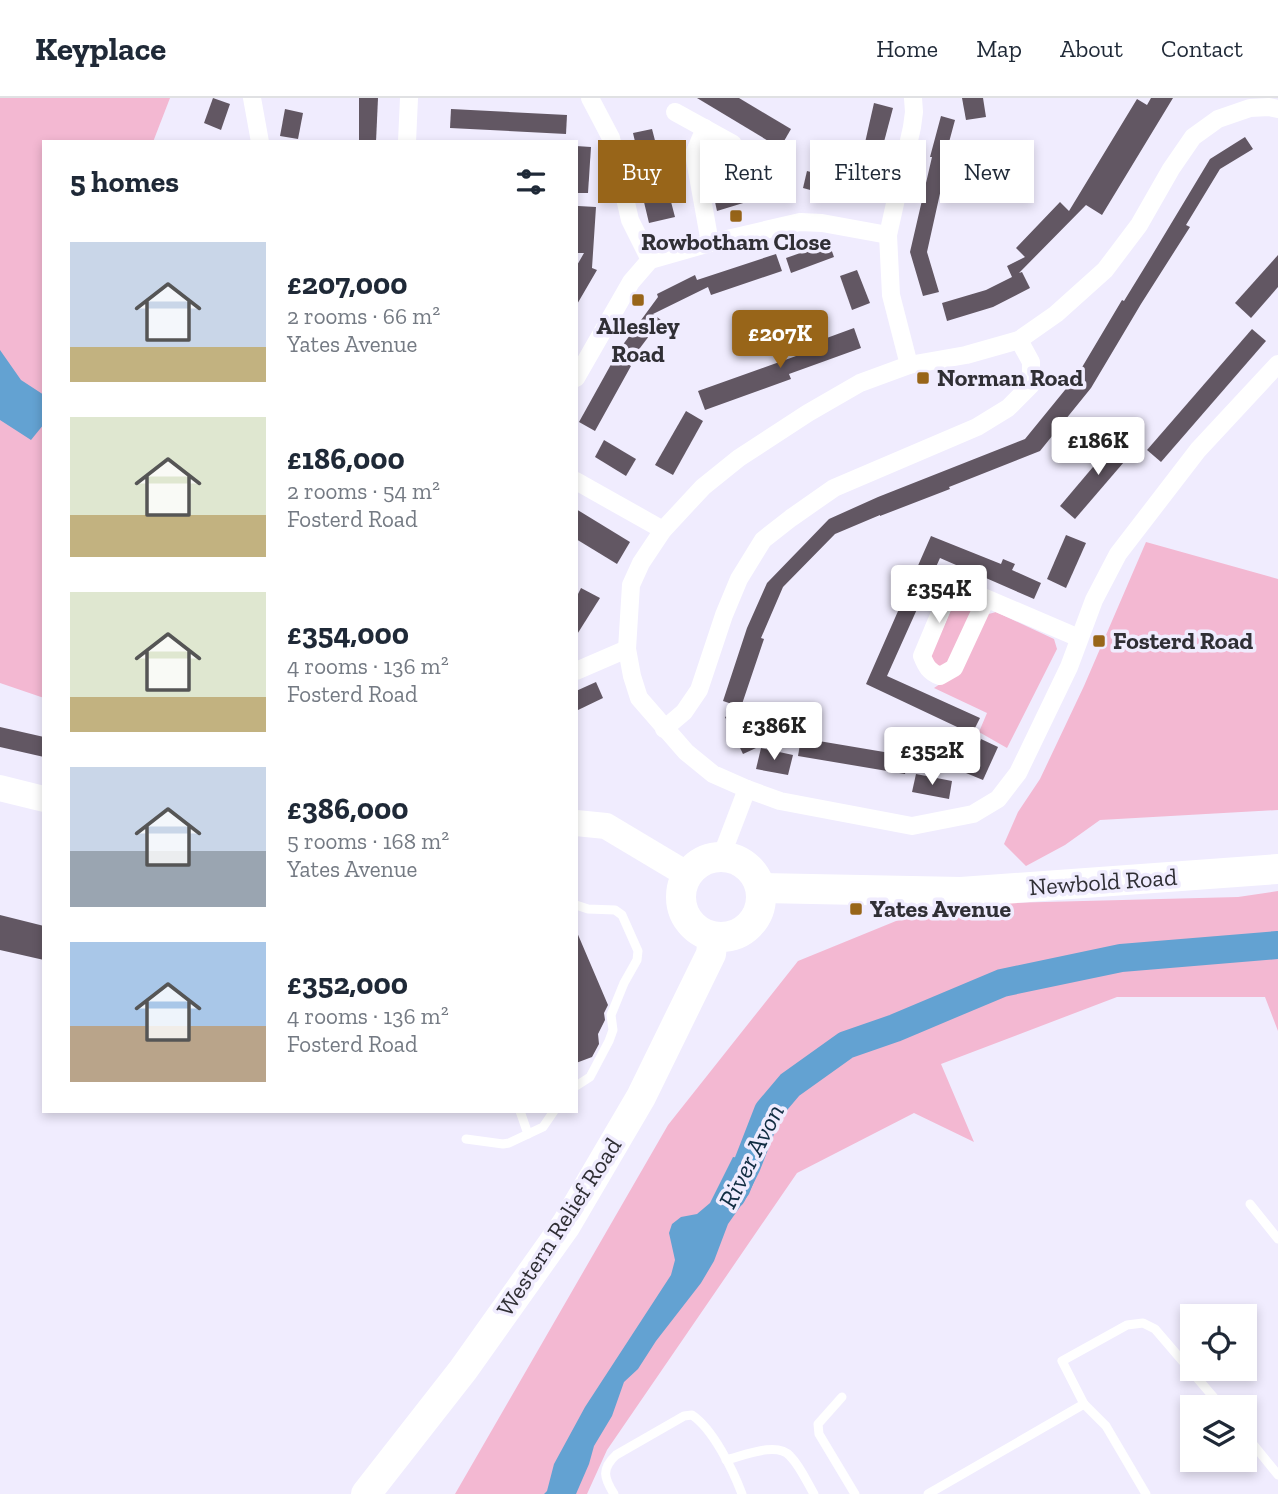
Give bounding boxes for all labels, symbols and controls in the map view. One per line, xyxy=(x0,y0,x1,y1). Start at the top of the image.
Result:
text: Keyplace xyxy=(35,29,166,68)
text: Home xyxy=(876,34,938,63)
text: Map xyxy=(976,34,1022,63)
text: About xyxy=(1060,34,1123,63)
text: Contact xyxy=(1161,34,1243,63)
chip: Buy xyxy=(598,140,686,203)
chip: Rent xyxy=(700,140,796,203)
chip: Filters xyxy=(810,140,926,203)
chip: New xyxy=(940,140,1034,203)
icon: filters xyxy=(512,163,550,201)
text: 5 homes xyxy=(70,164,179,200)
marker: Rowbotham Close xyxy=(728,208,744,224)
place label: Rowbotham Close xyxy=(641,227,831,256)
text: £207,000 xyxy=(287,266,407,302)
icon: home xyxy=(126,270,210,354)
marker: Allesley Road xyxy=(630,292,646,308)
text: 2 rooms · 66 m² xyxy=(287,302,440,330)
pin: £207K xyxy=(731,310,829,370)
place label: Allesley Road xyxy=(596,311,680,368)
text: £207K xyxy=(748,319,812,347)
text: Yates Avenue xyxy=(287,330,417,358)
place label: Norman Road xyxy=(937,363,1084,392)
marker: Norman Road xyxy=(915,370,931,386)
pin: £186K xyxy=(1049,418,1147,477)
text: £186K xyxy=(1068,426,1128,454)
text: £186,000 xyxy=(287,441,405,477)
icon: home xyxy=(126,445,210,529)
text: 2 rooms · 54 m² xyxy=(287,477,440,505)
text: Fosterd Road xyxy=(287,505,418,533)
pin: £354K xyxy=(890,566,988,625)
text: £354K xyxy=(907,574,971,602)
text: £354,000 xyxy=(287,616,409,652)
icon: home xyxy=(126,620,210,704)
place label: Fosterd Road xyxy=(1113,626,1254,655)
marker: Fosterd Road xyxy=(1091,633,1107,649)
text: 4 rooms · 136 m² xyxy=(287,652,449,680)
text: Fosterd Road xyxy=(287,680,418,708)
pin: £386K xyxy=(725,702,823,762)
text: £386K xyxy=(742,711,806,739)
pin: £352K xyxy=(883,728,981,787)
text: £352K xyxy=(900,736,964,764)
text: £386,000 xyxy=(287,791,409,827)
icon: home xyxy=(126,795,210,879)
text: 5 rooms · 168 m² xyxy=(287,827,449,855)
text: Yates Avenue xyxy=(287,855,417,883)
street label: Newbold Road xyxy=(1028,862,1178,901)
place label: Yates Avenue xyxy=(870,894,1011,923)
marker: Yates Avenue xyxy=(848,901,864,917)
text: £352,000 xyxy=(287,966,408,1002)
icon: home xyxy=(126,970,210,1054)
text: 4 rooms · 136 m² xyxy=(287,1002,449,1030)
text: Fosterd Road xyxy=(287,1030,418,1058)
water label: River Avon xyxy=(711,1099,791,1213)
street label: Western Relief Road xyxy=(490,1132,627,1322)
map controls xyxy=(1180,1304,1257,1472)
button: locate xyxy=(1180,1304,1257,1381)
button: layers xyxy=(1180,1395,1257,1472)

